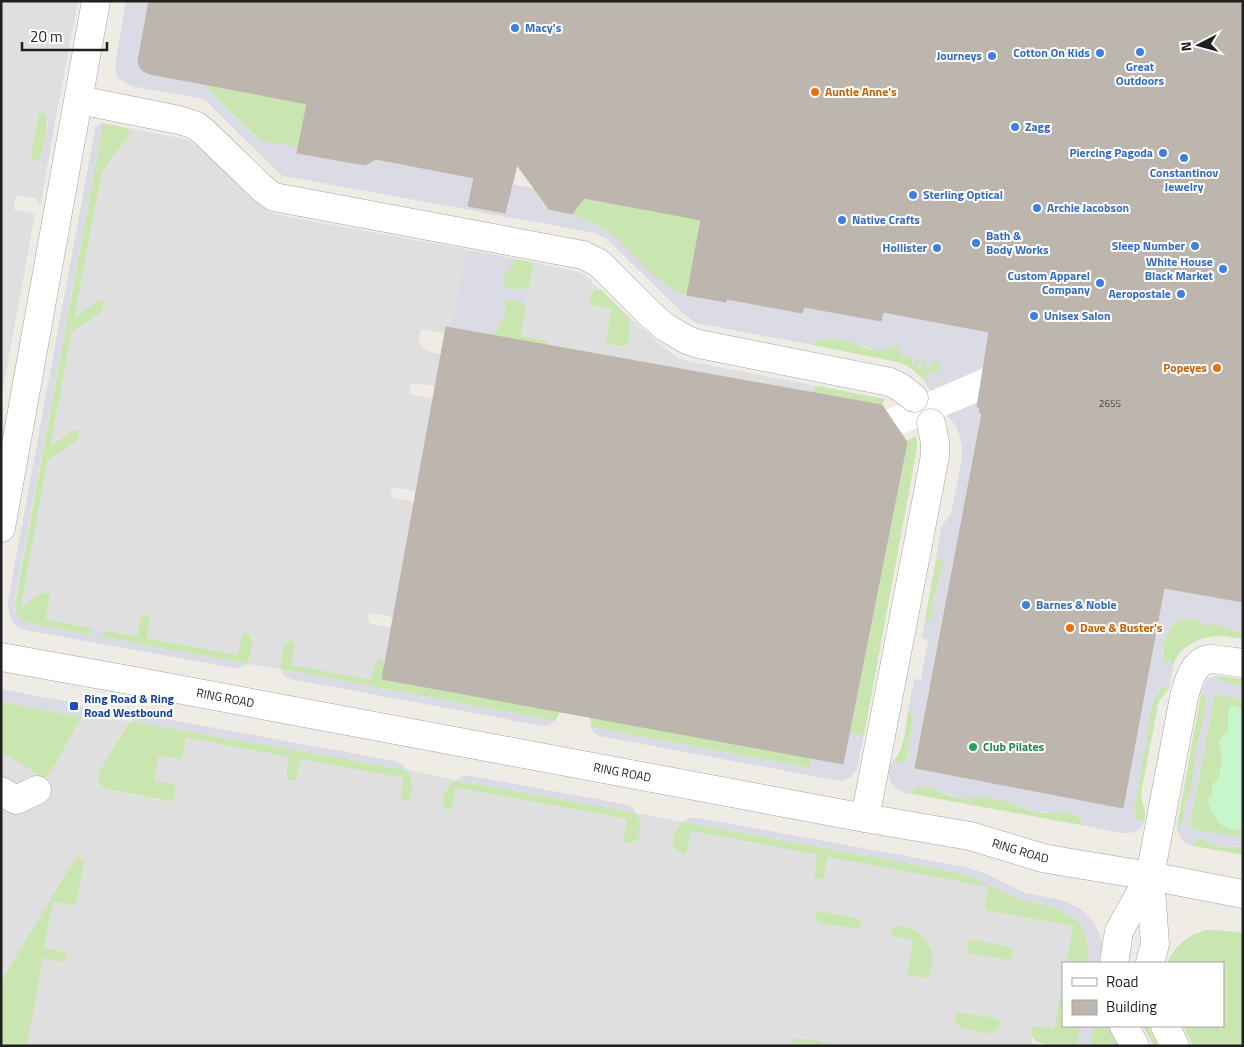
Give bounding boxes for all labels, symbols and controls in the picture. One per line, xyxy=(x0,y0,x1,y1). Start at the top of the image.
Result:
place label: Macy's xyxy=(525,18,562,37)
scale bar xyxy=(22,20,108,52)
north arrow xyxy=(1174,20,1224,70)
marker: Macy's xyxy=(509,22,521,34)
text: 20 m xyxy=(30,25,63,48)
text: N xyxy=(1175,40,1197,52)
place label: Cotton On Kids xyxy=(1013,43,1090,62)
place label: Journeys xyxy=(937,46,982,65)
marker: Great Outdoors xyxy=(1134,46,1146,58)
marker: Cotton On Kids xyxy=(1094,47,1106,59)
marker: Journeys xyxy=(986,50,998,62)
place label: Great Outdoors xyxy=(1116,57,1164,90)
place label: Auntie Anne's xyxy=(825,82,897,101)
marker: Auntie Anne's xyxy=(809,86,821,98)
place label: Zagg xyxy=(1025,117,1051,136)
marker: Zagg xyxy=(1009,121,1021,133)
place label: Piercing Pagoda xyxy=(1069,143,1153,162)
marker: Piercing Pagoda xyxy=(1157,147,1169,159)
marker: Constantinov Jewelry xyxy=(1178,152,1190,164)
place label: Constantinov Jewelry xyxy=(1150,163,1218,196)
place label: Sterling Optical xyxy=(923,185,1003,204)
marker: Sterling Optical xyxy=(907,189,919,201)
place label: Archie Jacobson xyxy=(1047,198,1129,217)
marker: Archie Jacobson xyxy=(1031,202,1043,214)
place label: Native Crafts xyxy=(852,210,920,229)
marker: Native Crafts xyxy=(836,214,848,226)
place label: Bath & Body Works xyxy=(986,226,1049,259)
place label: Sleep Number xyxy=(1112,236,1186,255)
marker: Bath & Body Works xyxy=(970,237,982,249)
place label: Hollister xyxy=(882,238,928,257)
marker: Sleep Number xyxy=(1189,240,1201,252)
marker: Hollister xyxy=(931,242,943,254)
place label: White House Black Market xyxy=(1145,252,1214,285)
marker: White House Black Market xyxy=(1217,263,1229,275)
place label: Custom Apparel Company xyxy=(1008,266,1090,299)
marker: Custom Apparel Company xyxy=(1094,277,1106,289)
place label: Aeropostale xyxy=(1108,284,1171,303)
marker: Aeropostale xyxy=(1175,288,1187,300)
place label: Unisex Salon xyxy=(1044,306,1111,325)
marker: Unisex Salon xyxy=(1028,310,1040,322)
place label: Popeyes xyxy=(1163,358,1207,377)
marker: Popeyes xyxy=(1211,362,1223,374)
house number: 2655 xyxy=(1099,396,1122,411)
place label: Barnes & Noble xyxy=(1036,595,1117,614)
marker: Barnes & Noble xyxy=(1020,599,1032,611)
place label: Dave & Buster's xyxy=(1080,618,1163,637)
marker: Dave & Buster's xyxy=(1064,622,1076,634)
street label: RING ROAD xyxy=(195,683,256,712)
place label: Ring Road & Ring Road Westbound xyxy=(84,689,175,722)
marker: Ring Road & Ring Road Westbound xyxy=(68,700,80,712)
place label: Club Pilates xyxy=(983,737,1045,756)
marker: Club Pilates xyxy=(967,741,979,753)
street label: RING ROAD xyxy=(592,757,653,787)
street label: RING ROAD xyxy=(990,833,1051,868)
legend xyxy=(1062,962,1224,1027)
text: Road xyxy=(1106,970,1138,993)
text: Building xyxy=(1106,995,1157,1018)

